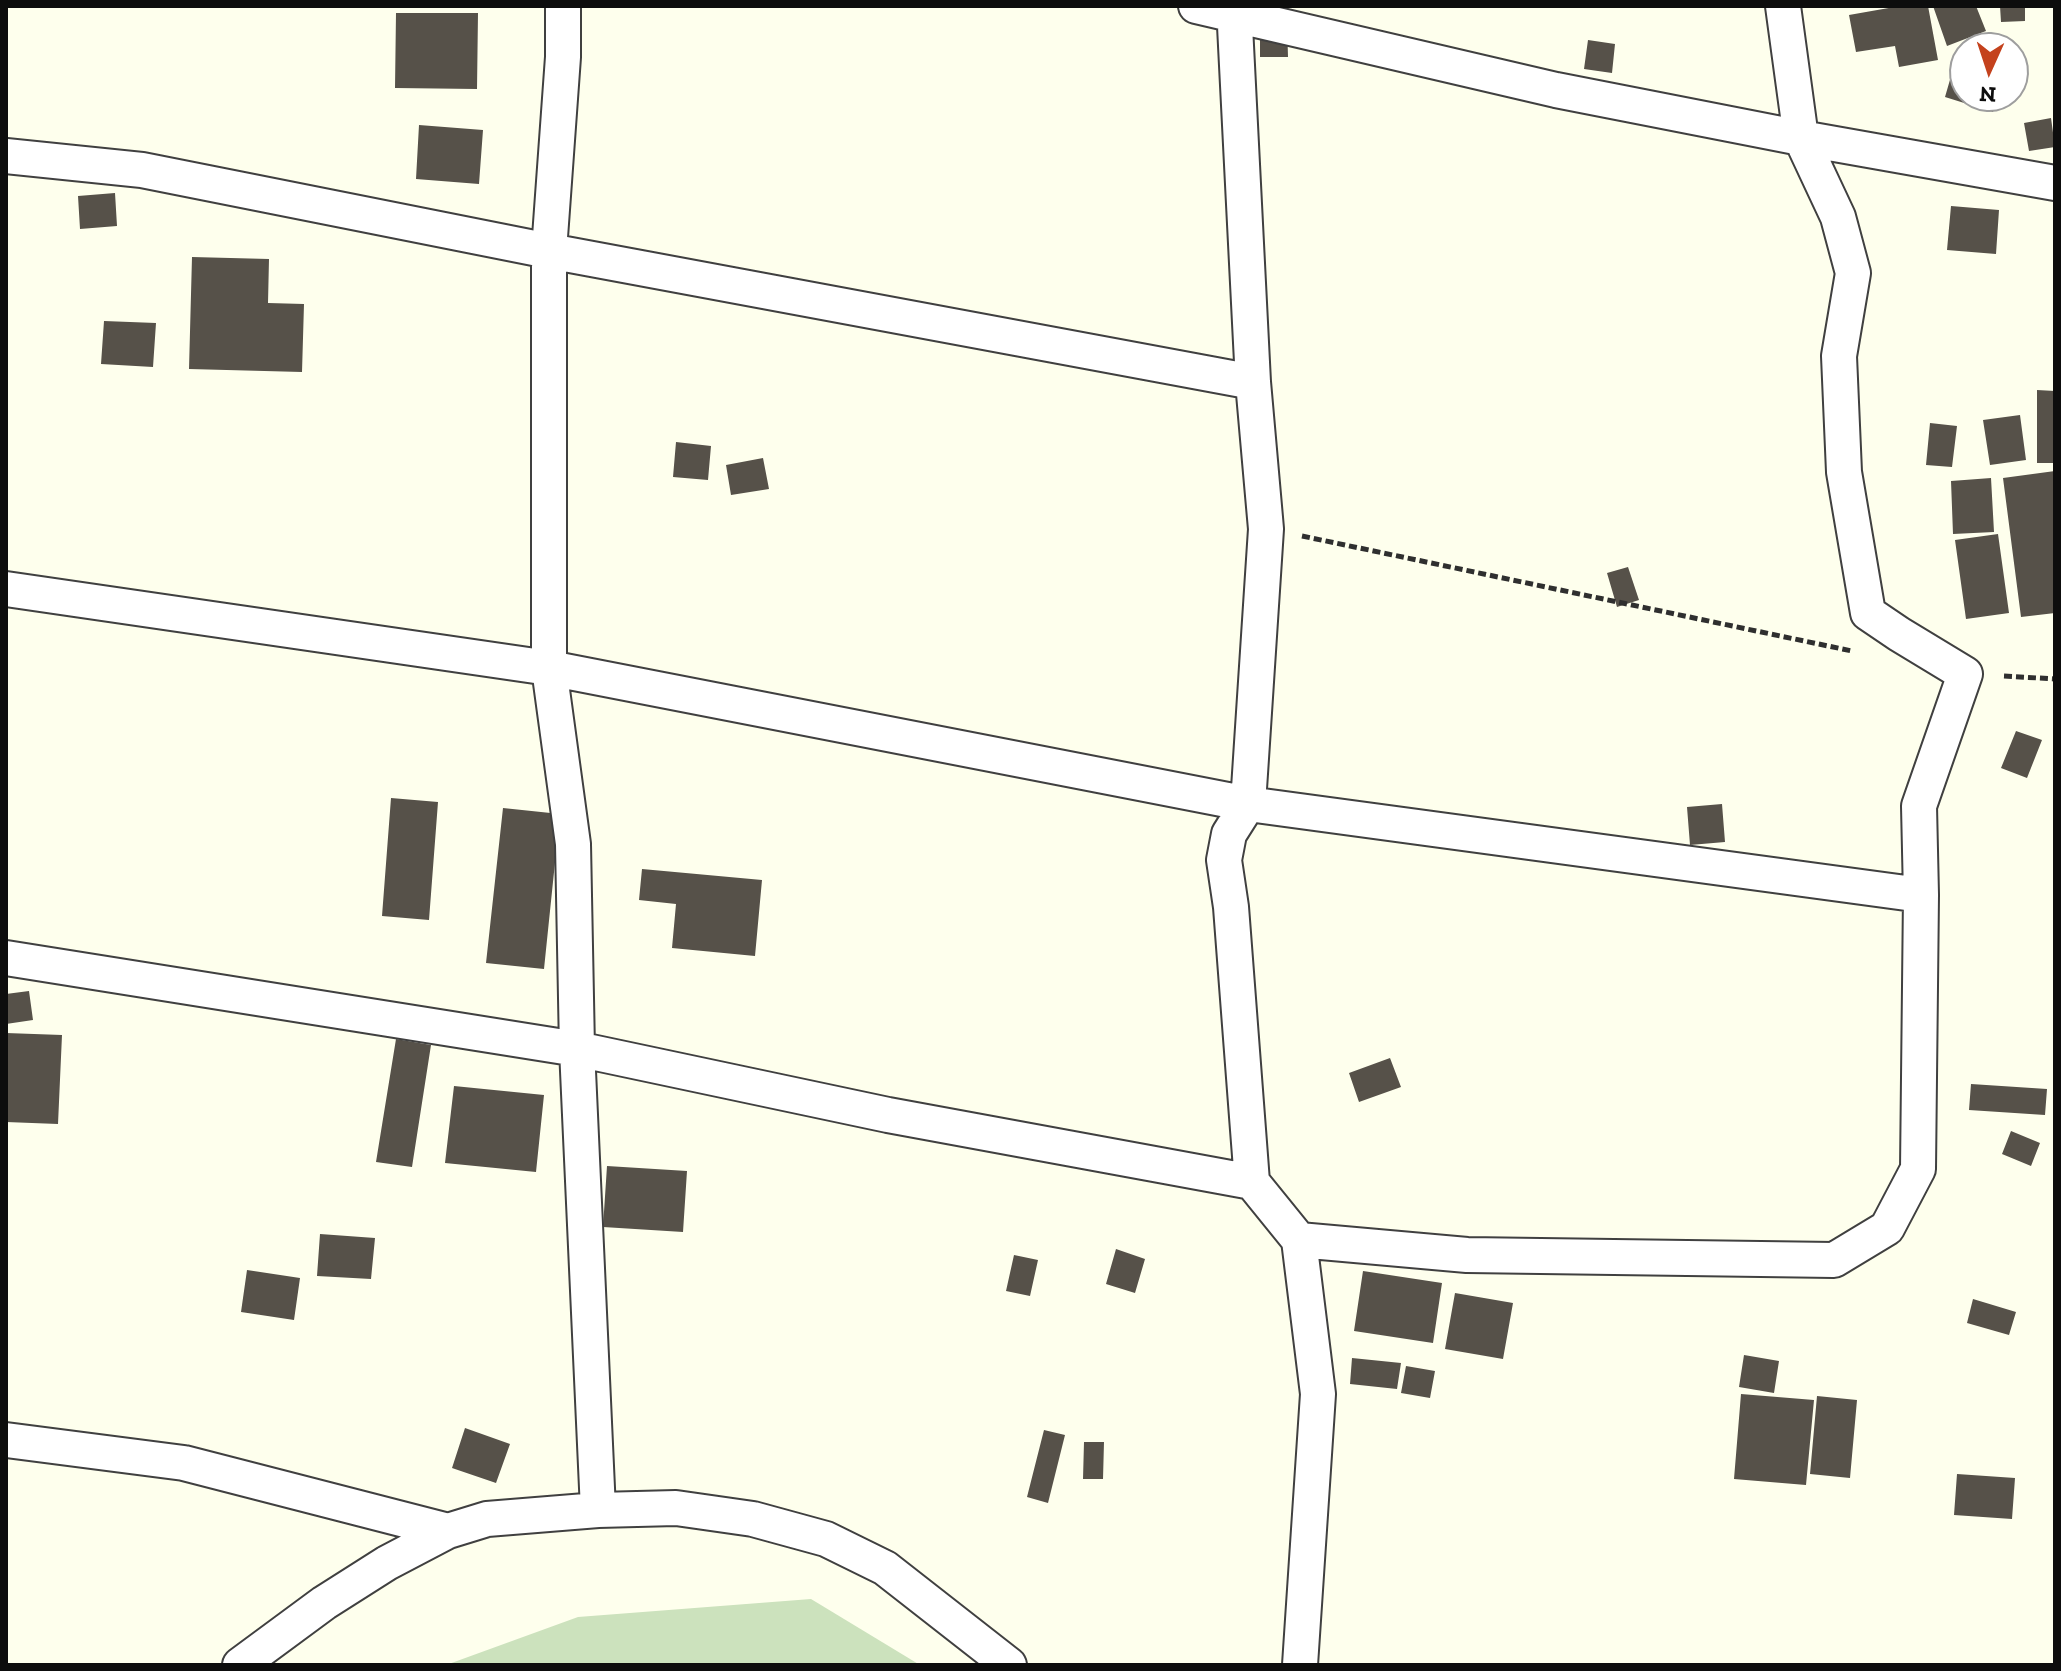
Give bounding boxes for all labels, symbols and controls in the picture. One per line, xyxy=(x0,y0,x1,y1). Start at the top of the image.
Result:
north arrow xyxy=(1949,32,2029,112)
text: N xyxy=(1979,81,1997,108)

